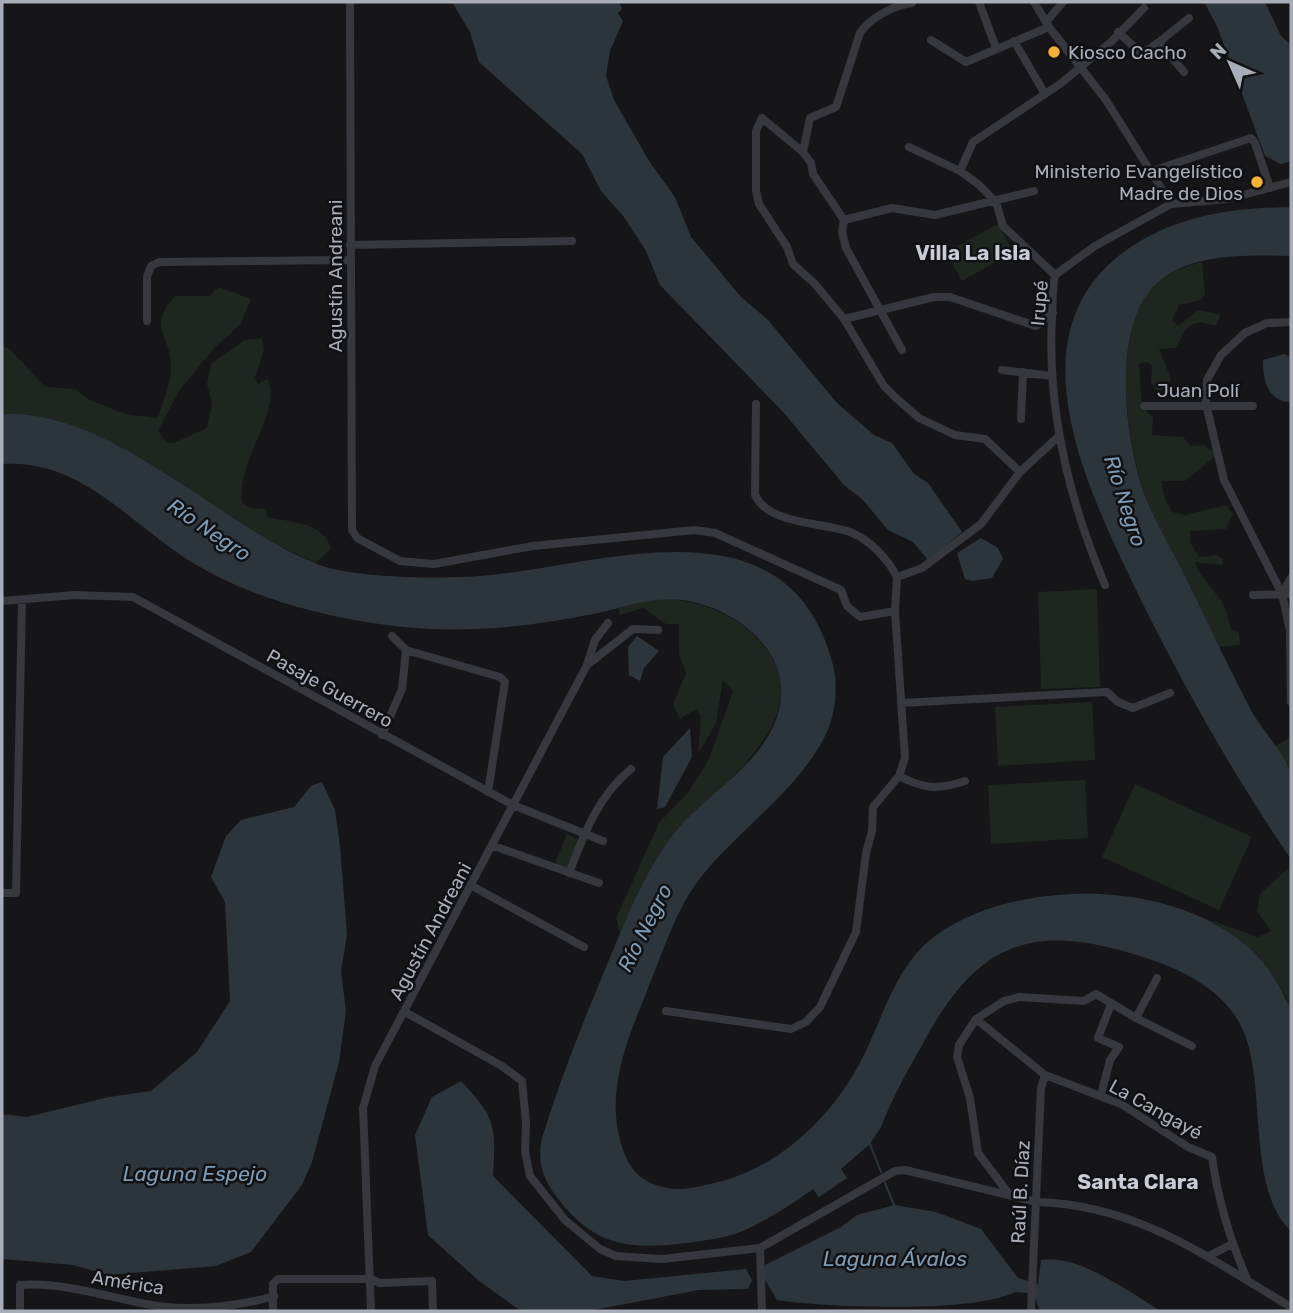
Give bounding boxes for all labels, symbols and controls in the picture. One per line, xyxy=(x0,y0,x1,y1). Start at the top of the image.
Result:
north arrow xyxy=(1195,28,1265,98)
text: N xyxy=(1205,38,1231,64)
place label: Kiosco Cacho xyxy=(1068,41,1187,64)
marker: Kiosco Cacho xyxy=(1046,44,1062,60)
place label: Ministerio Evangelístico Madre de Dios xyxy=(1034,160,1243,205)
marker: Ministerio Evangelístico Madre de Dios xyxy=(1249,174,1265,190)
street label: Agustín Andreani xyxy=(324,200,347,352)
district label: Villa La Isla xyxy=(915,240,1031,265)
street label: Irupé xyxy=(1026,279,1053,327)
street label: Juan Polí xyxy=(1157,379,1241,402)
water label: Río Negro xyxy=(1099,452,1152,550)
water label: Río Negro xyxy=(163,493,256,566)
street label: Pasaje Guerrero xyxy=(263,644,397,733)
street label: Agustín Andreani xyxy=(384,858,476,1004)
water label: Río Negro xyxy=(612,880,677,976)
street label: La Cangayé xyxy=(1105,1074,1206,1144)
street label: Raúl B. Díaz xyxy=(1006,1140,1035,1244)
water label: Laguna Espejo xyxy=(123,1161,267,1186)
district label: Santa Clara xyxy=(1077,1169,1199,1194)
water label: Laguna Ávalos xyxy=(823,1246,967,1271)
street label: América xyxy=(90,1265,166,1300)

